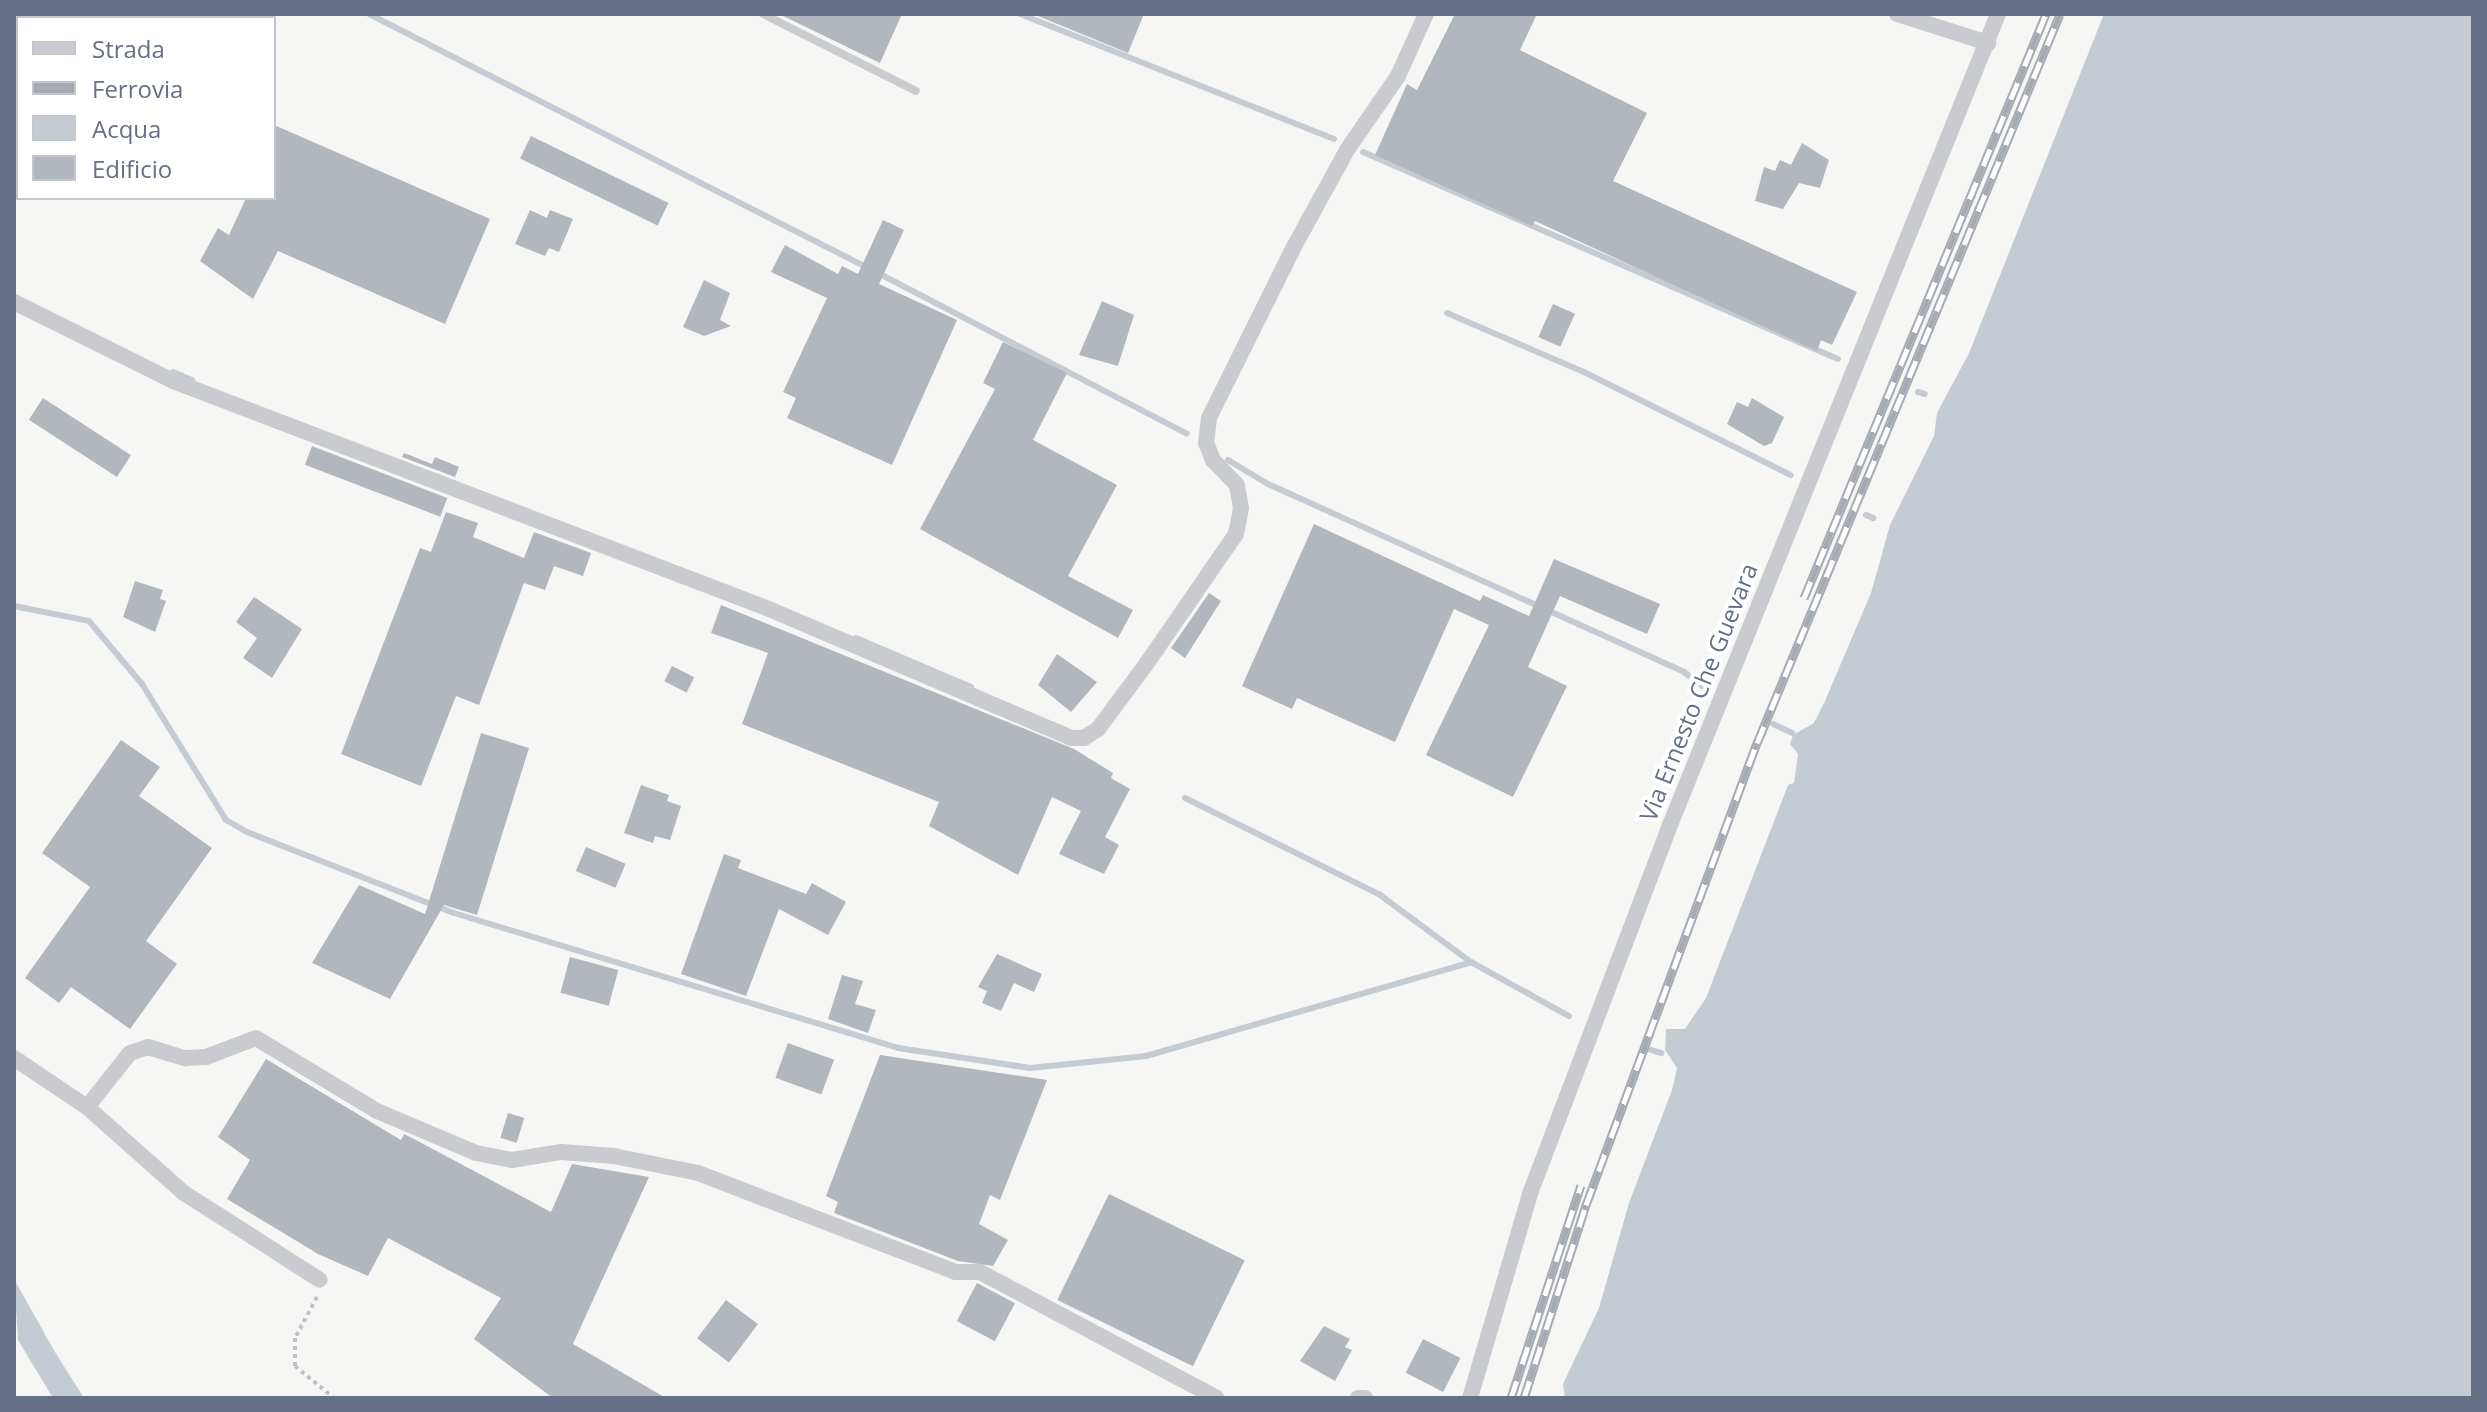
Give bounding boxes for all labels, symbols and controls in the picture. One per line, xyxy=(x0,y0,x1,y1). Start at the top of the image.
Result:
legend xyxy=(16,16,276,200)
text: Strada xyxy=(92,32,165,65)
text: Ferrovia xyxy=(92,72,183,105)
text: Acqua xyxy=(92,112,161,145)
text: Edificio xyxy=(92,152,172,185)
street label: Via Ernesto Che Guevara xyxy=(1633,559,1763,825)

